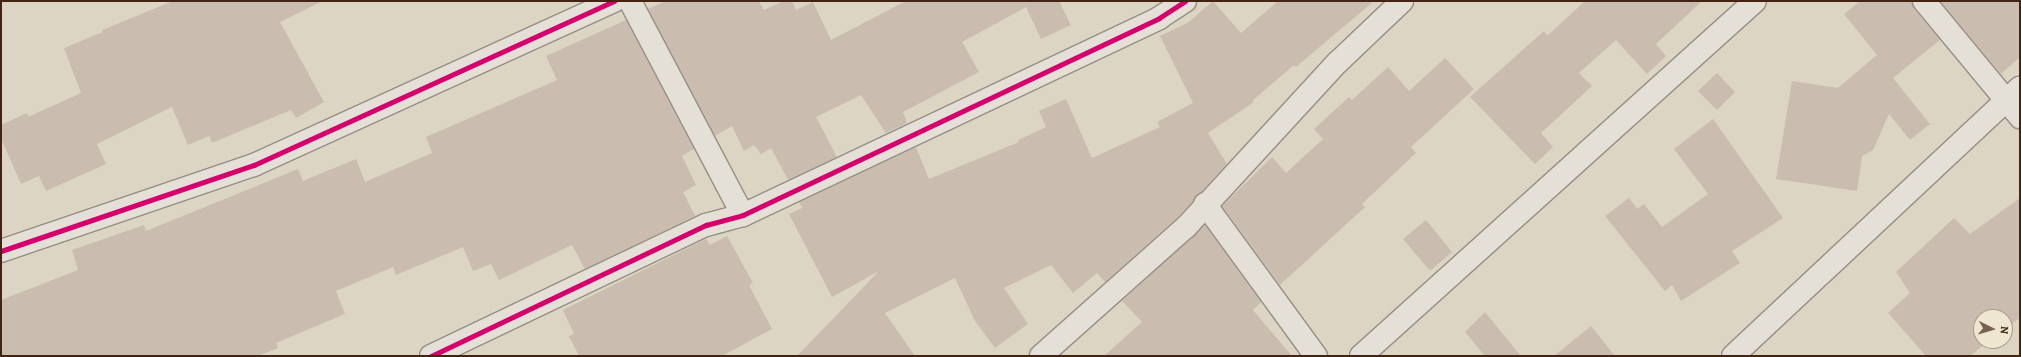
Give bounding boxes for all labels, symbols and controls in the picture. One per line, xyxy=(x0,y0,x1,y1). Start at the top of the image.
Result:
north arrow xyxy=(1973,309,2013,349)
text: N xyxy=(1997,325,2012,335)

